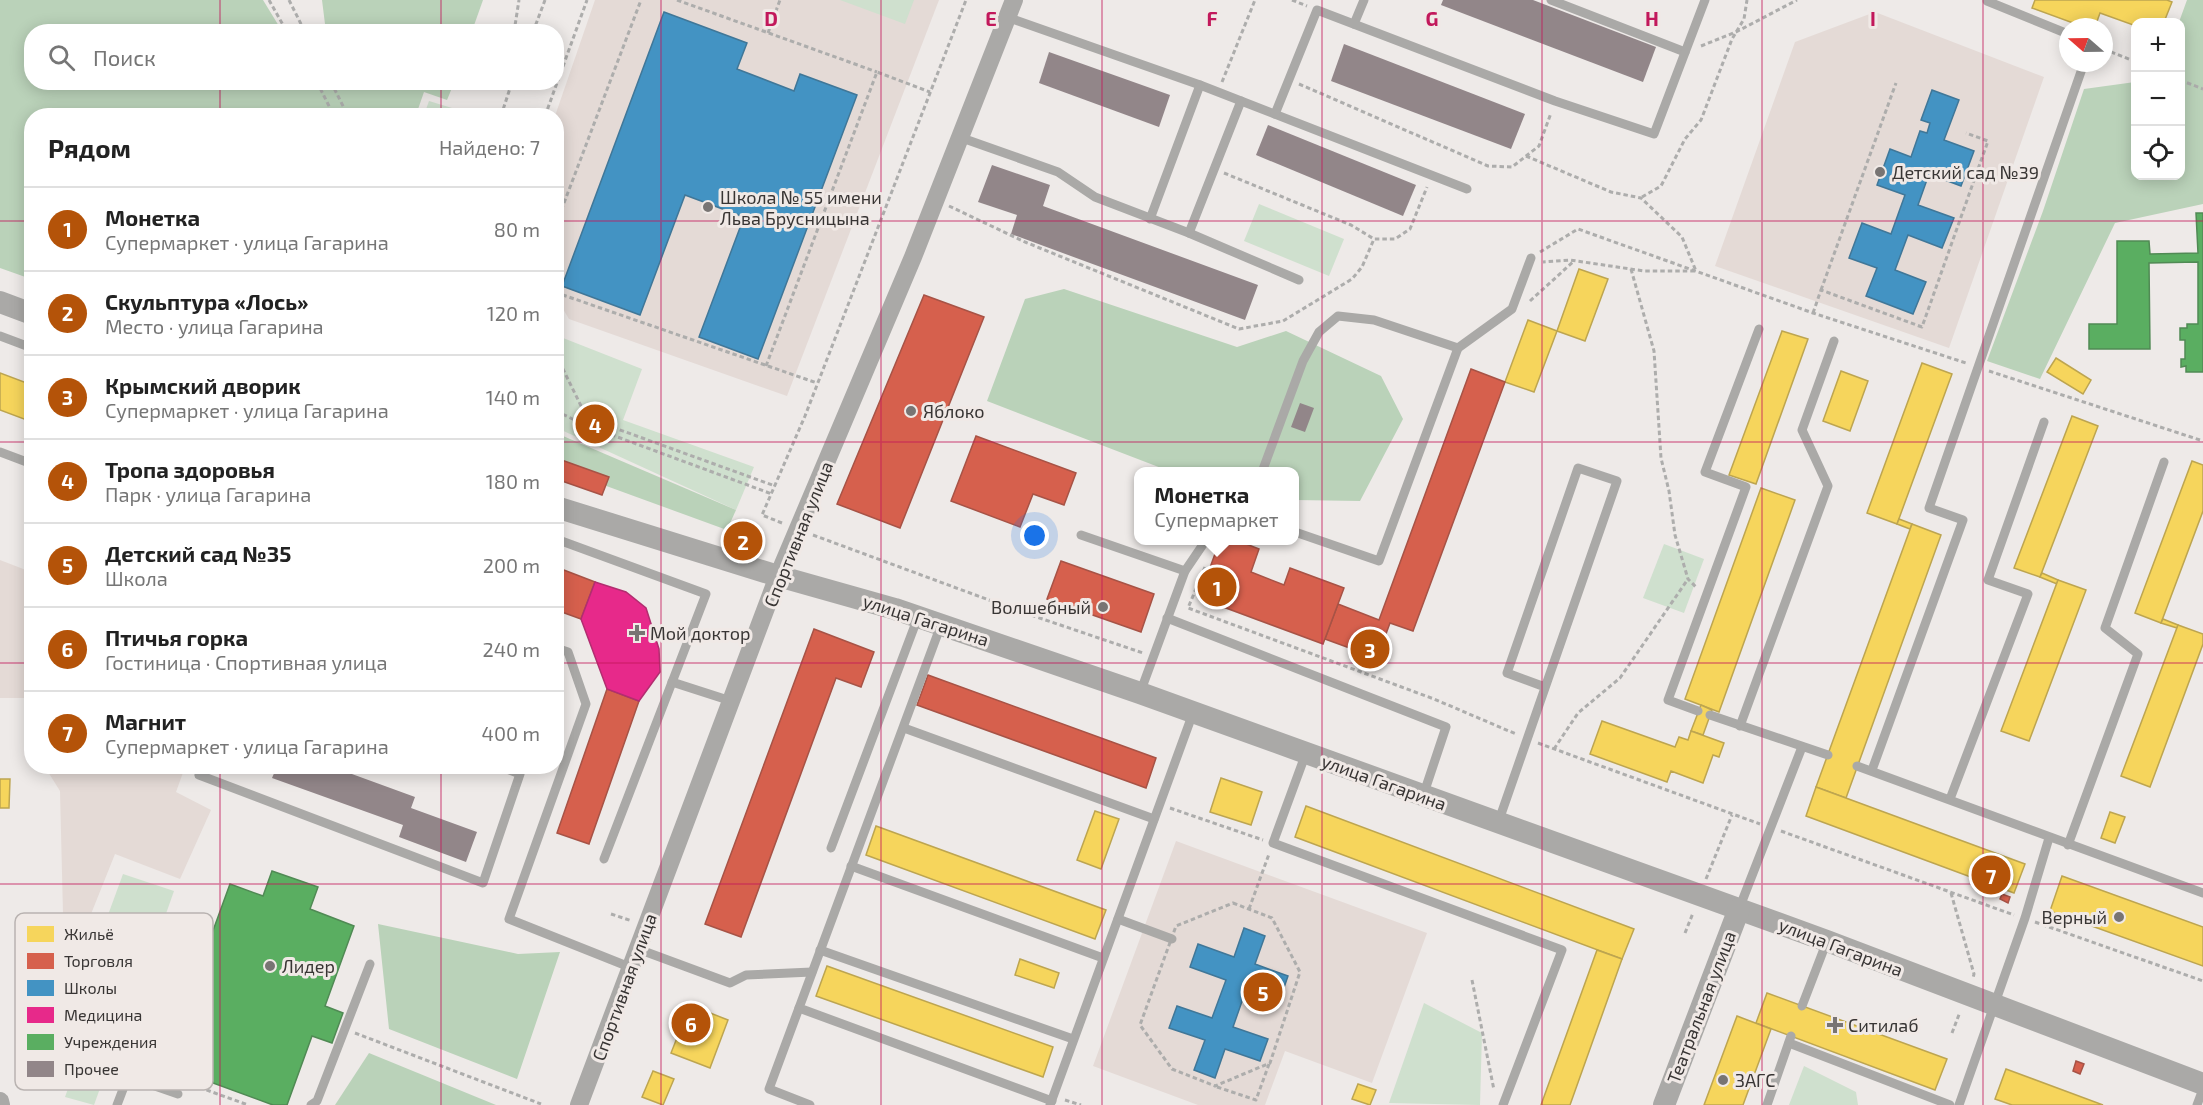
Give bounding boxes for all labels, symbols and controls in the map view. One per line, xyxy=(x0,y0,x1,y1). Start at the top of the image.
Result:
text: D xyxy=(764,6,778,30)
text: E xyxy=(985,6,997,30)
text: F xyxy=(1206,6,1218,30)
text: G xyxy=(1426,6,1438,30)
text: H xyxy=(1645,6,1659,30)
text: I xyxy=(1870,6,1876,30)
north arrow xyxy=(2059,18,2113,72)
map controls xyxy=(2131,18,2185,180)
button: + xyxy=(2131,18,2185,72)
search box xyxy=(24,24,564,90)
icon: search xyxy=(45,41,78,74)
text: Поиск xyxy=(93,44,156,70)
button: − xyxy=(2131,72,2185,126)
button: locate xyxy=(2131,126,2185,180)
text: Рядом xyxy=(48,132,131,163)
text: Найдено: 7 xyxy=(439,135,540,159)
place label: Детский сад №39 xyxy=(1892,161,2039,183)
marker: Детский сад №39 xyxy=(1873,165,1887,179)
place label: Школа № 55 имени Льва Брусницына xyxy=(720,186,882,229)
marker: Школа № 55 имени Льва Брусницына xyxy=(701,200,715,214)
text: Монетка xyxy=(105,204,200,230)
text: 1 xyxy=(63,217,72,241)
text: 80 m xyxy=(494,217,540,241)
text: Супермаркет · улица Гагарина xyxy=(105,230,389,254)
text: Скульптура «Лось» xyxy=(105,288,308,314)
text: 2 xyxy=(62,301,73,325)
text: 120 m xyxy=(487,301,540,325)
text: Место · улица Гагарина xyxy=(105,314,324,338)
text: Крымский дворик xyxy=(105,372,301,398)
text: 3 xyxy=(62,385,73,409)
text: 140 m xyxy=(486,385,540,409)
text: Супермаркет · улица Гагарина xyxy=(105,398,389,422)
place label: Яблоко xyxy=(923,400,985,422)
pin: 4 xyxy=(576,402,614,446)
marker: Яблоко xyxy=(904,404,918,418)
text: Тропа здоровья xyxy=(105,456,275,482)
street label: Спортивная улица xyxy=(759,458,837,610)
popup xyxy=(1134,467,1299,545)
text: 4 xyxy=(61,469,74,493)
text: 180 m xyxy=(486,469,540,493)
text: Монетка xyxy=(1154,481,1249,507)
text: Парк · улица Гагарина xyxy=(105,482,311,506)
text: Супермаркет xyxy=(1154,507,1279,531)
pin: 2 xyxy=(724,518,762,564)
your location xyxy=(1020,521,1049,550)
text: Детский сад №35 xyxy=(105,540,291,566)
text: 5 xyxy=(62,553,73,577)
text: 200 m xyxy=(483,553,540,577)
pin: 1 xyxy=(1198,564,1236,610)
text: Школа xyxy=(105,566,168,590)
street label: улица Гагарина xyxy=(860,589,992,651)
place label: Волшебный xyxy=(991,596,1091,618)
marker: Волшебный xyxy=(1096,600,1110,614)
place label: Мой доктор xyxy=(650,622,751,644)
text: Птичья горка xyxy=(105,624,248,650)
marker: Мой доктор xyxy=(628,624,646,642)
pin: 3 xyxy=(1350,626,1390,672)
text: 6 xyxy=(62,637,73,661)
text: 240 m xyxy=(482,637,540,661)
text: Гостиница · Спортивная улица xyxy=(105,650,387,674)
text: Магнит xyxy=(105,708,186,734)
text: 7 xyxy=(62,721,73,745)
text: 400 m xyxy=(482,721,540,745)
text: Супермаркет · улица Гагарина xyxy=(105,734,389,758)
street label: улица Гагарина xyxy=(1319,749,1449,815)
pin: 7 xyxy=(1972,852,2010,898)
place label: Верный xyxy=(2042,906,2107,928)
street label: Спортивная улица xyxy=(587,910,661,1064)
marker: Верный xyxy=(2112,910,2126,924)
legend xyxy=(15,913,213,1090)
street label: улица Гагарина xyxy=(1776,913,1906,981)
text: Жильё xyxy=(64,924,114,943)
street label: Театральная улица xyxy=(1662,928,1740,1086)
text: Торговля xyxy=(64,951,133,970)
place label: Лидер xyxy=(282,955,335,977)
marker: Лидер xyxy=(263,959,277,973)
pin: 5 xyxy=(1244,970,1282,1014)
text: Школы xyxy=(64,978,117,997)
pin: 6 xyxy=(672,1000,710,1046)
text: Медицина xyxy=(64,1005,142,1024)
place label: Ситилаб xyxy=(1848,1014,1919,1036)
marker: Ситилаб xyxy=(1826,1016,1844,1034)
text: Учреждения xyxy=(64,1032,157,1051)
text: Прочее xyxy=(64,1059,119,1078)
place label: ЗАГС xyxy=(1735,1069,1775,1091)
marker: ЗАГС xyxy=(1716,1073,1730,1087)

